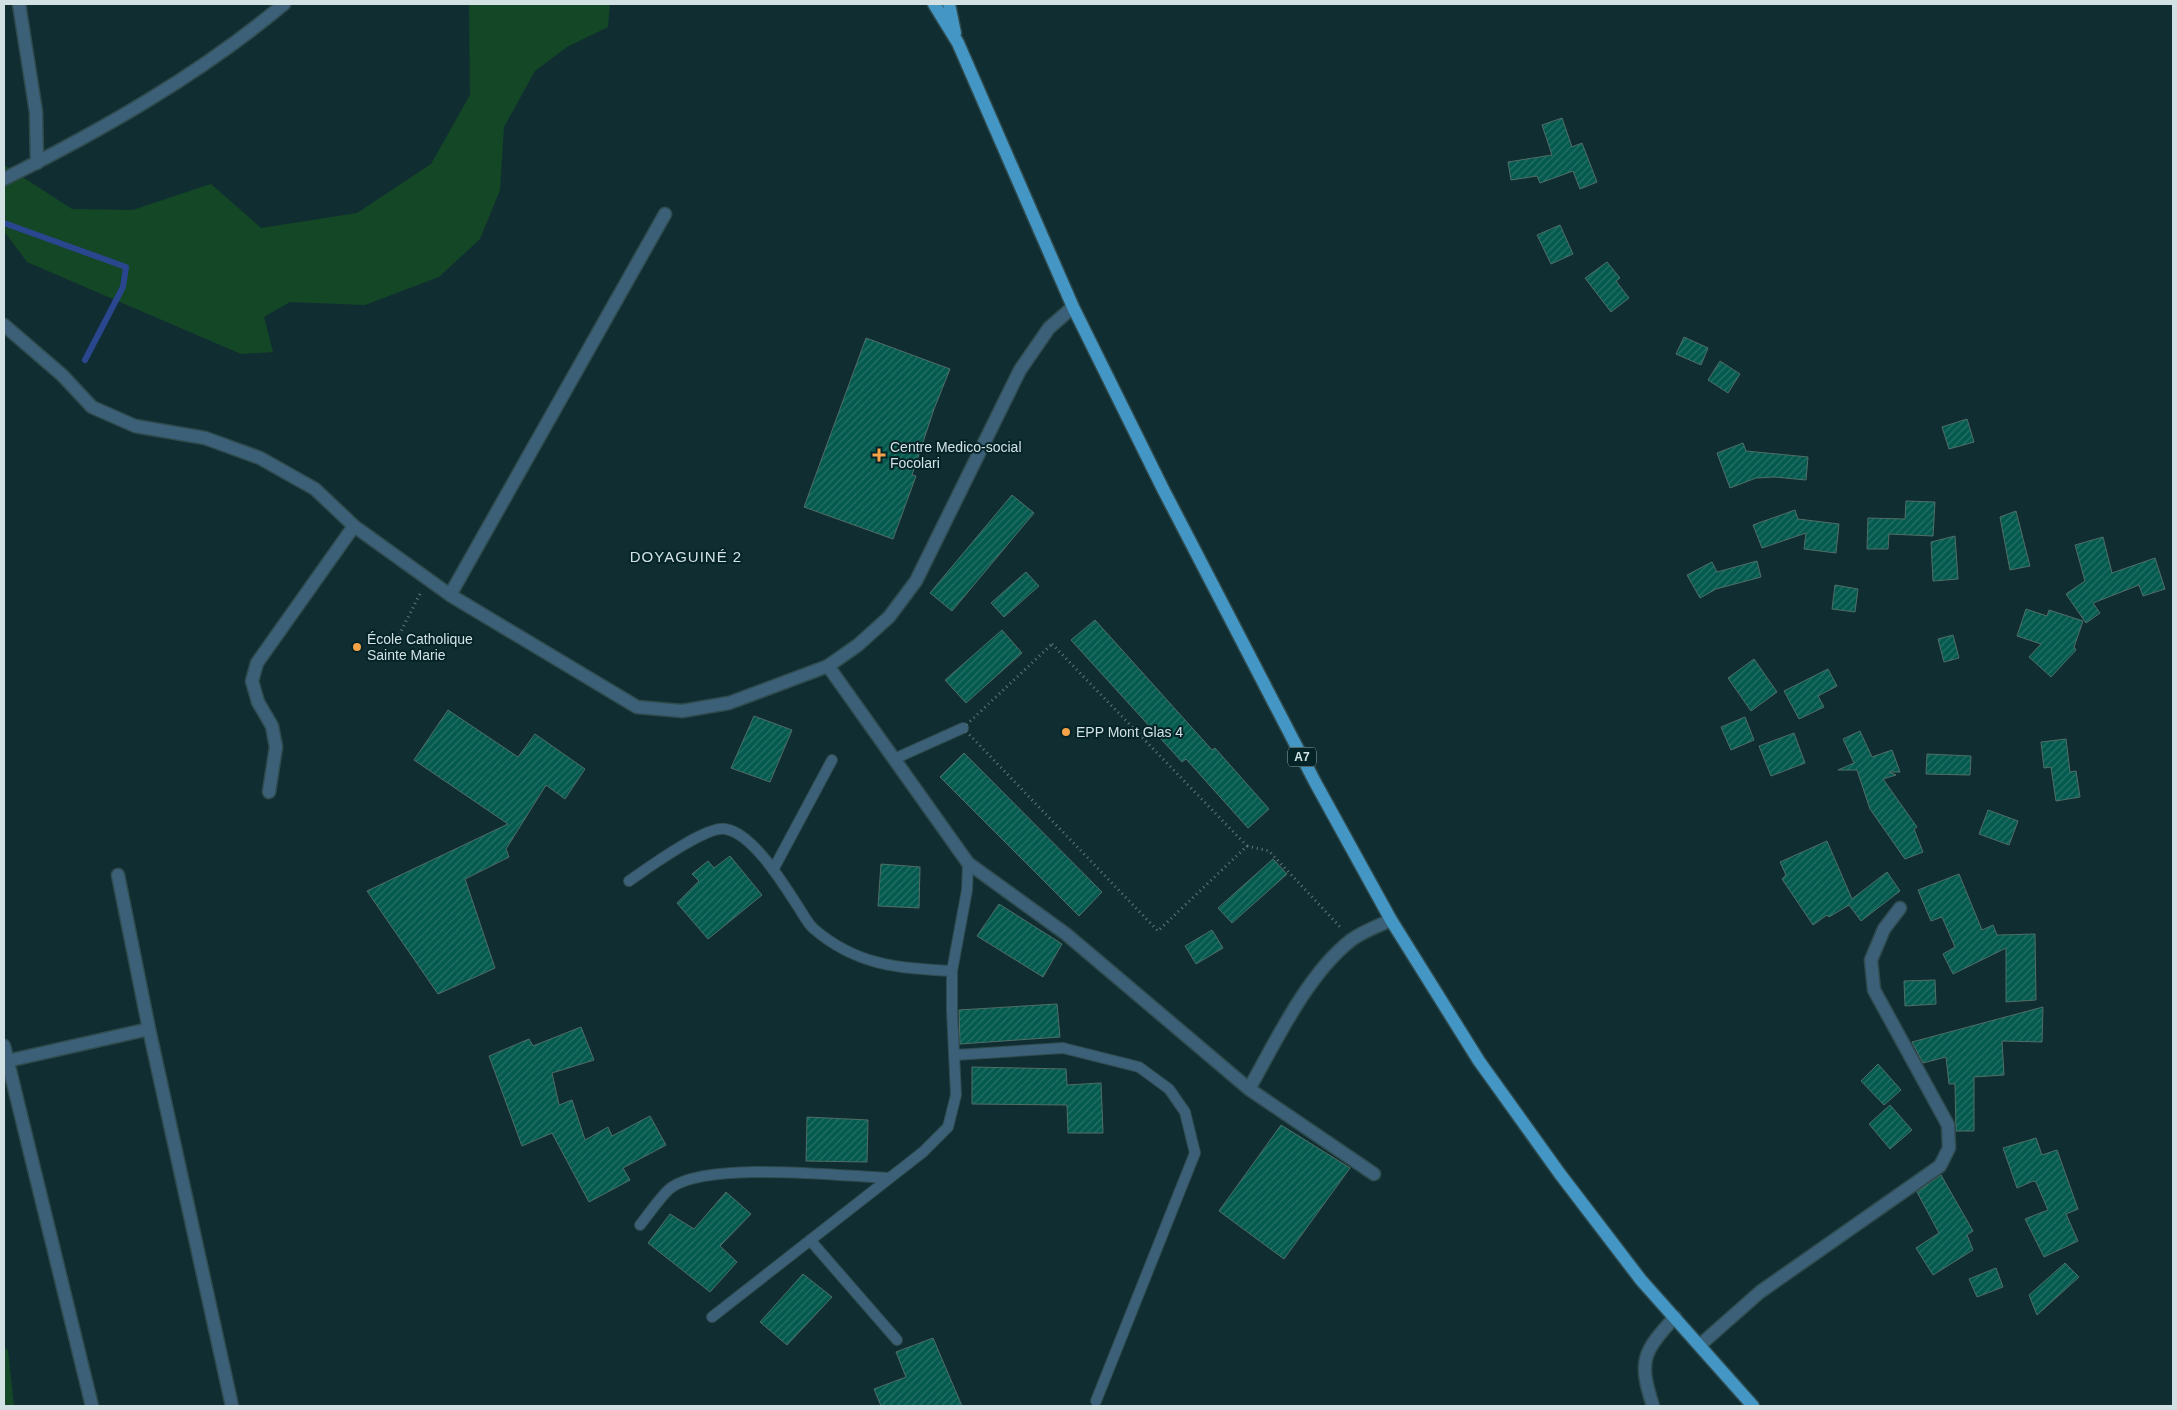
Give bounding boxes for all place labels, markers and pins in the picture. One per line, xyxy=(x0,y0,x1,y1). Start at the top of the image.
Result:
place label: Centre Medico-social Focolari xyxy=(890,439,1022,471)
marker: Centre Medico-social Focolari xyxy=(872,448,886,462)
place label: École Catholique Sainte Marie xyxy=(367,631,473,663)
marker: École Catholique Sainte Marie xyxy=(351,641,363,653)
place label: EPP Mont Glas 4 xyxy=(1076,724,1183,740)
marker: EPP Mont Glas 4 xyxy=(1060,726,1072,738)

